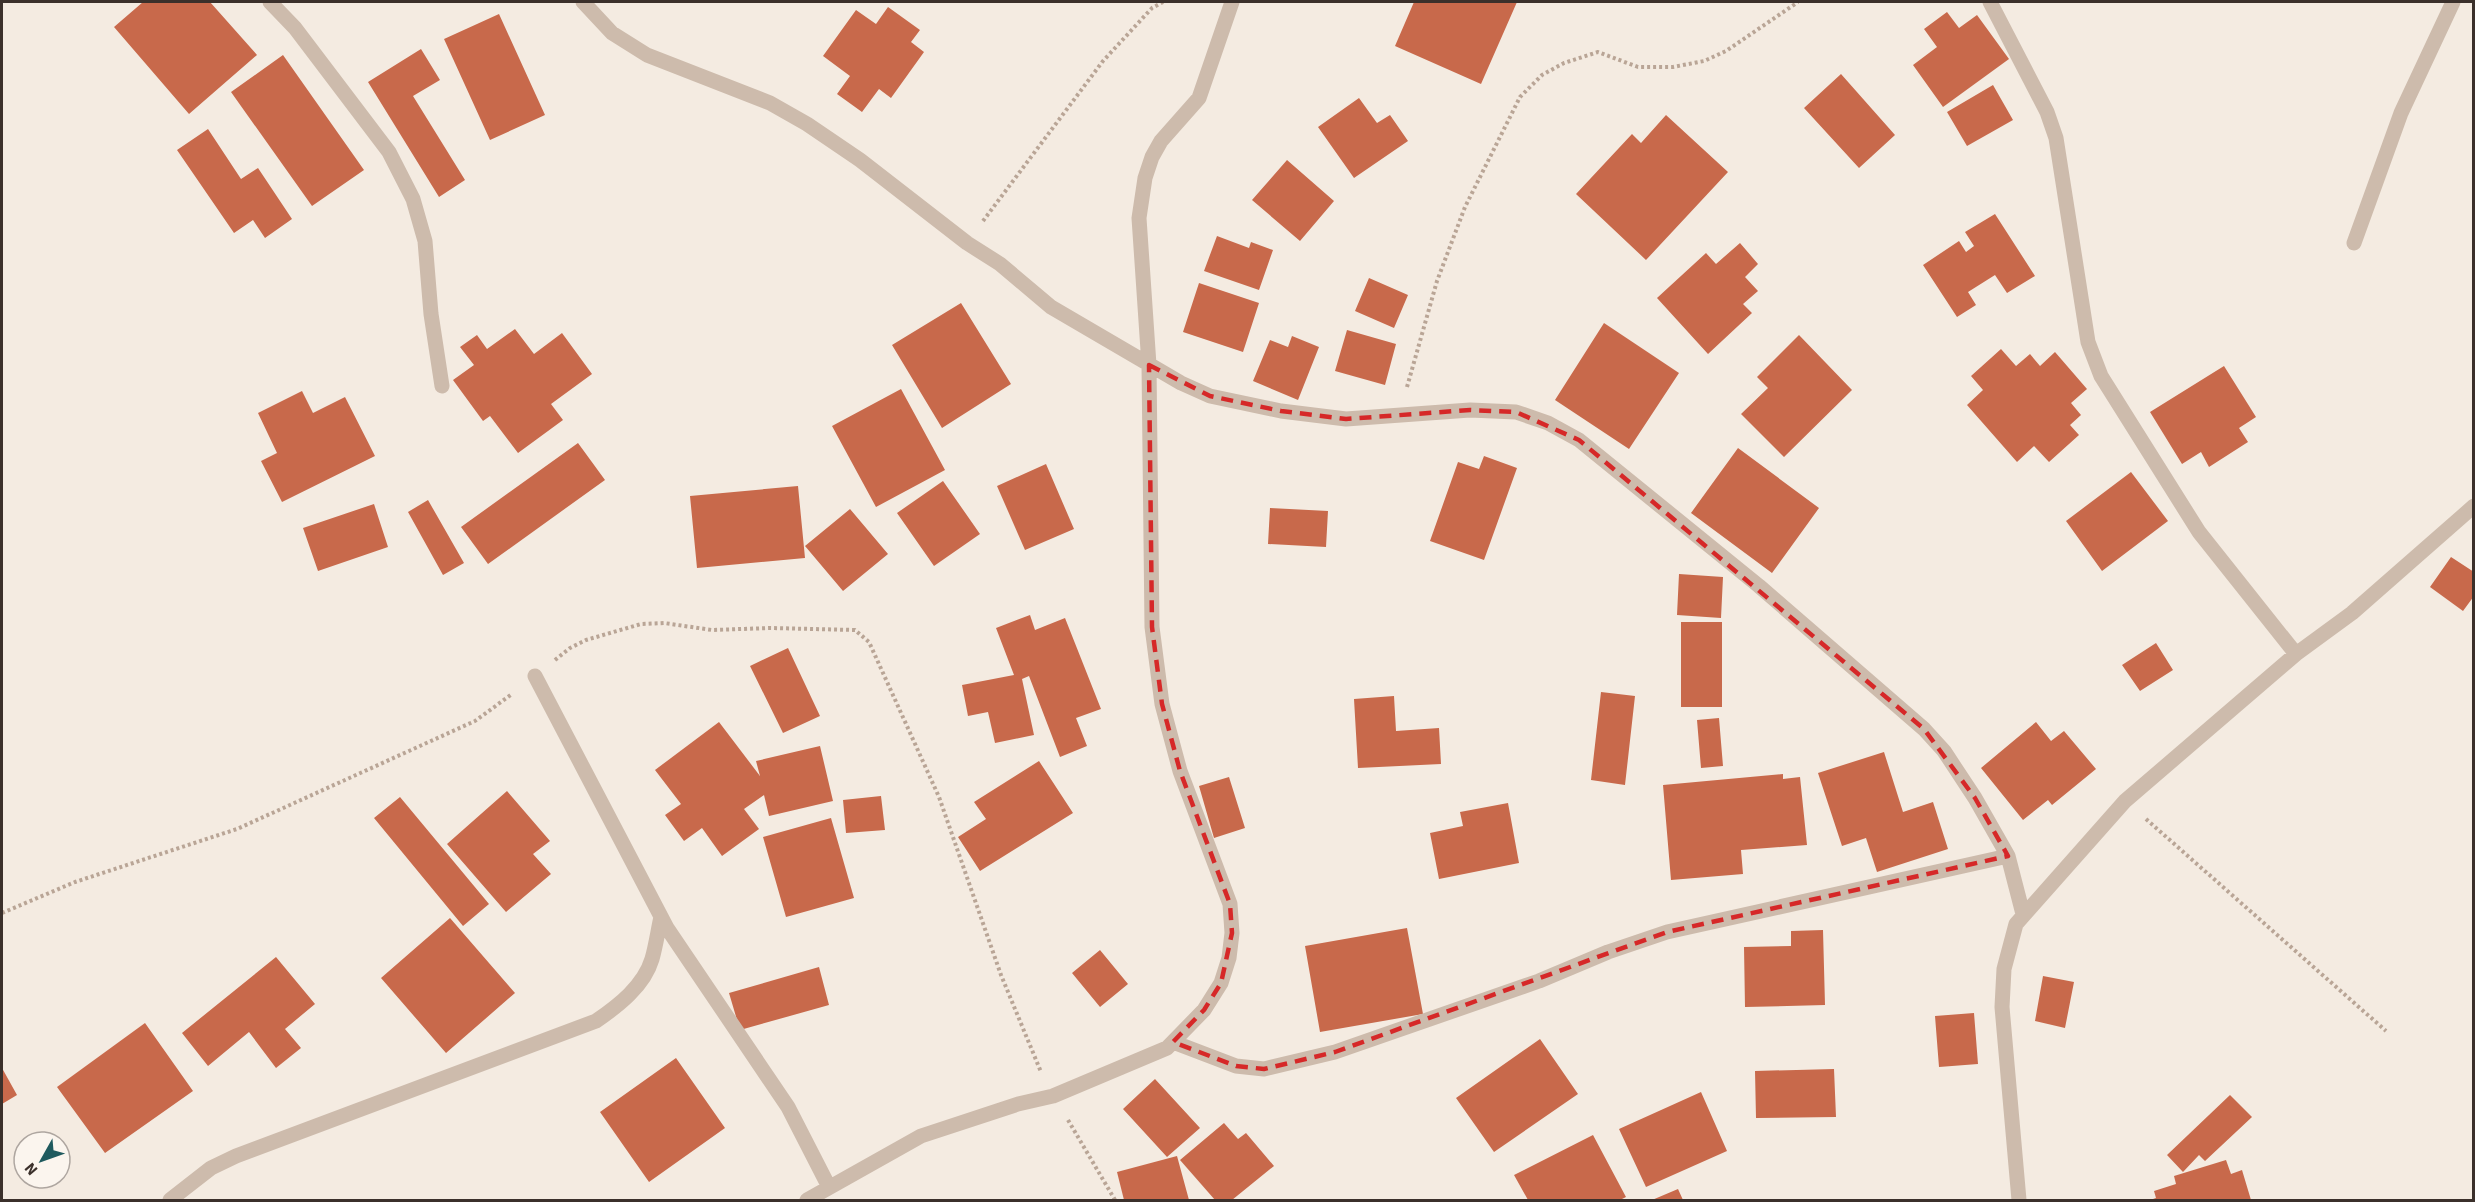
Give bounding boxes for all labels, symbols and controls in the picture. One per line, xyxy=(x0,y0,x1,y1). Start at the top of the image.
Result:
north arrow xyxy=(12,1130,72,1190)
text: N xyxy=(19,1158,43,1180)

